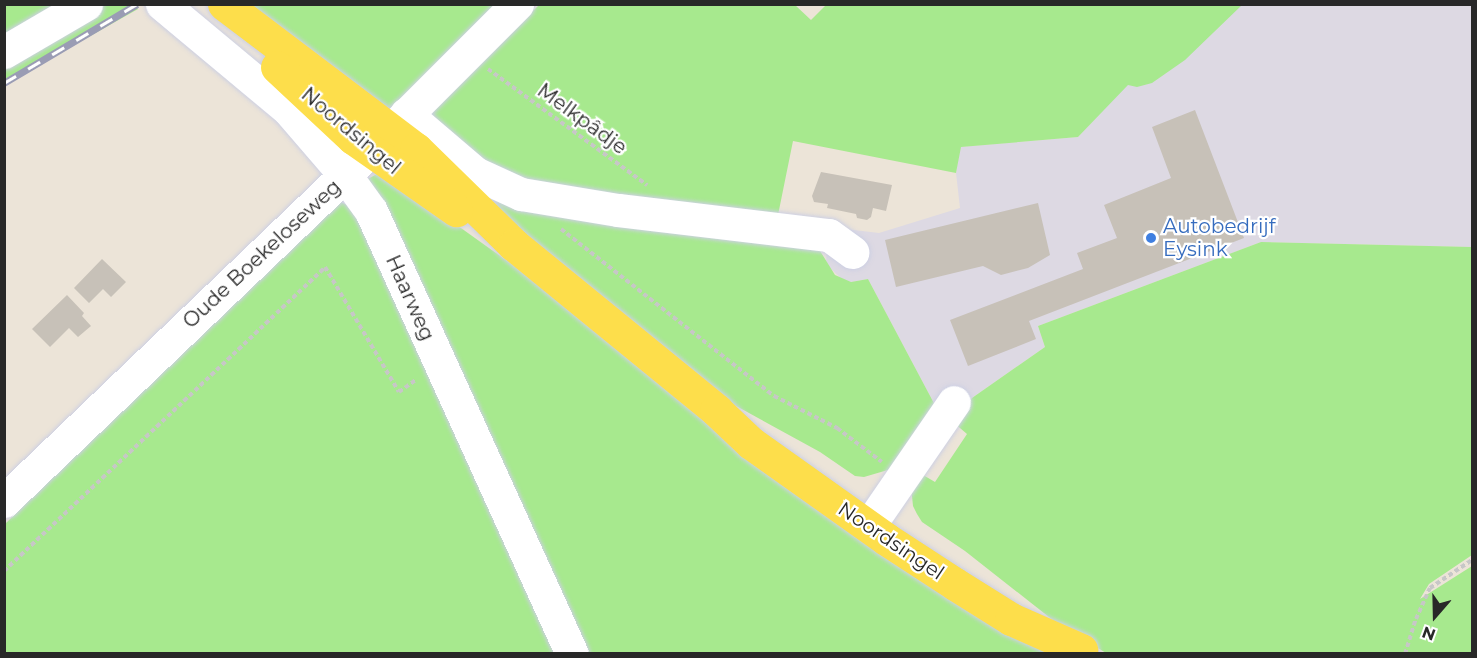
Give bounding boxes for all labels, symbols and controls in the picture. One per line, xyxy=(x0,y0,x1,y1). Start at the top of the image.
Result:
street label: Melkpâdje xyxy=(533,78,631,160)
street label: Noordsingel xyxy=(296,82,406,180)
street label: Oude Boekeloseweg xyxy=(178,175,346,333)
place label: Autobedrijf Eysink xyxy=(1163,214,1276,261)
marker: Autobedrijf Eysink xyxy=(1144,231,1158,245)
street label: Haarweg xyxy=(380,251,440,345)
street label: Noordsingel xyxy=(834,497,948,585)
north arrow xyxy=(1405,586,1465,646)
text: N xyxy=(1419,622,1438,645)

